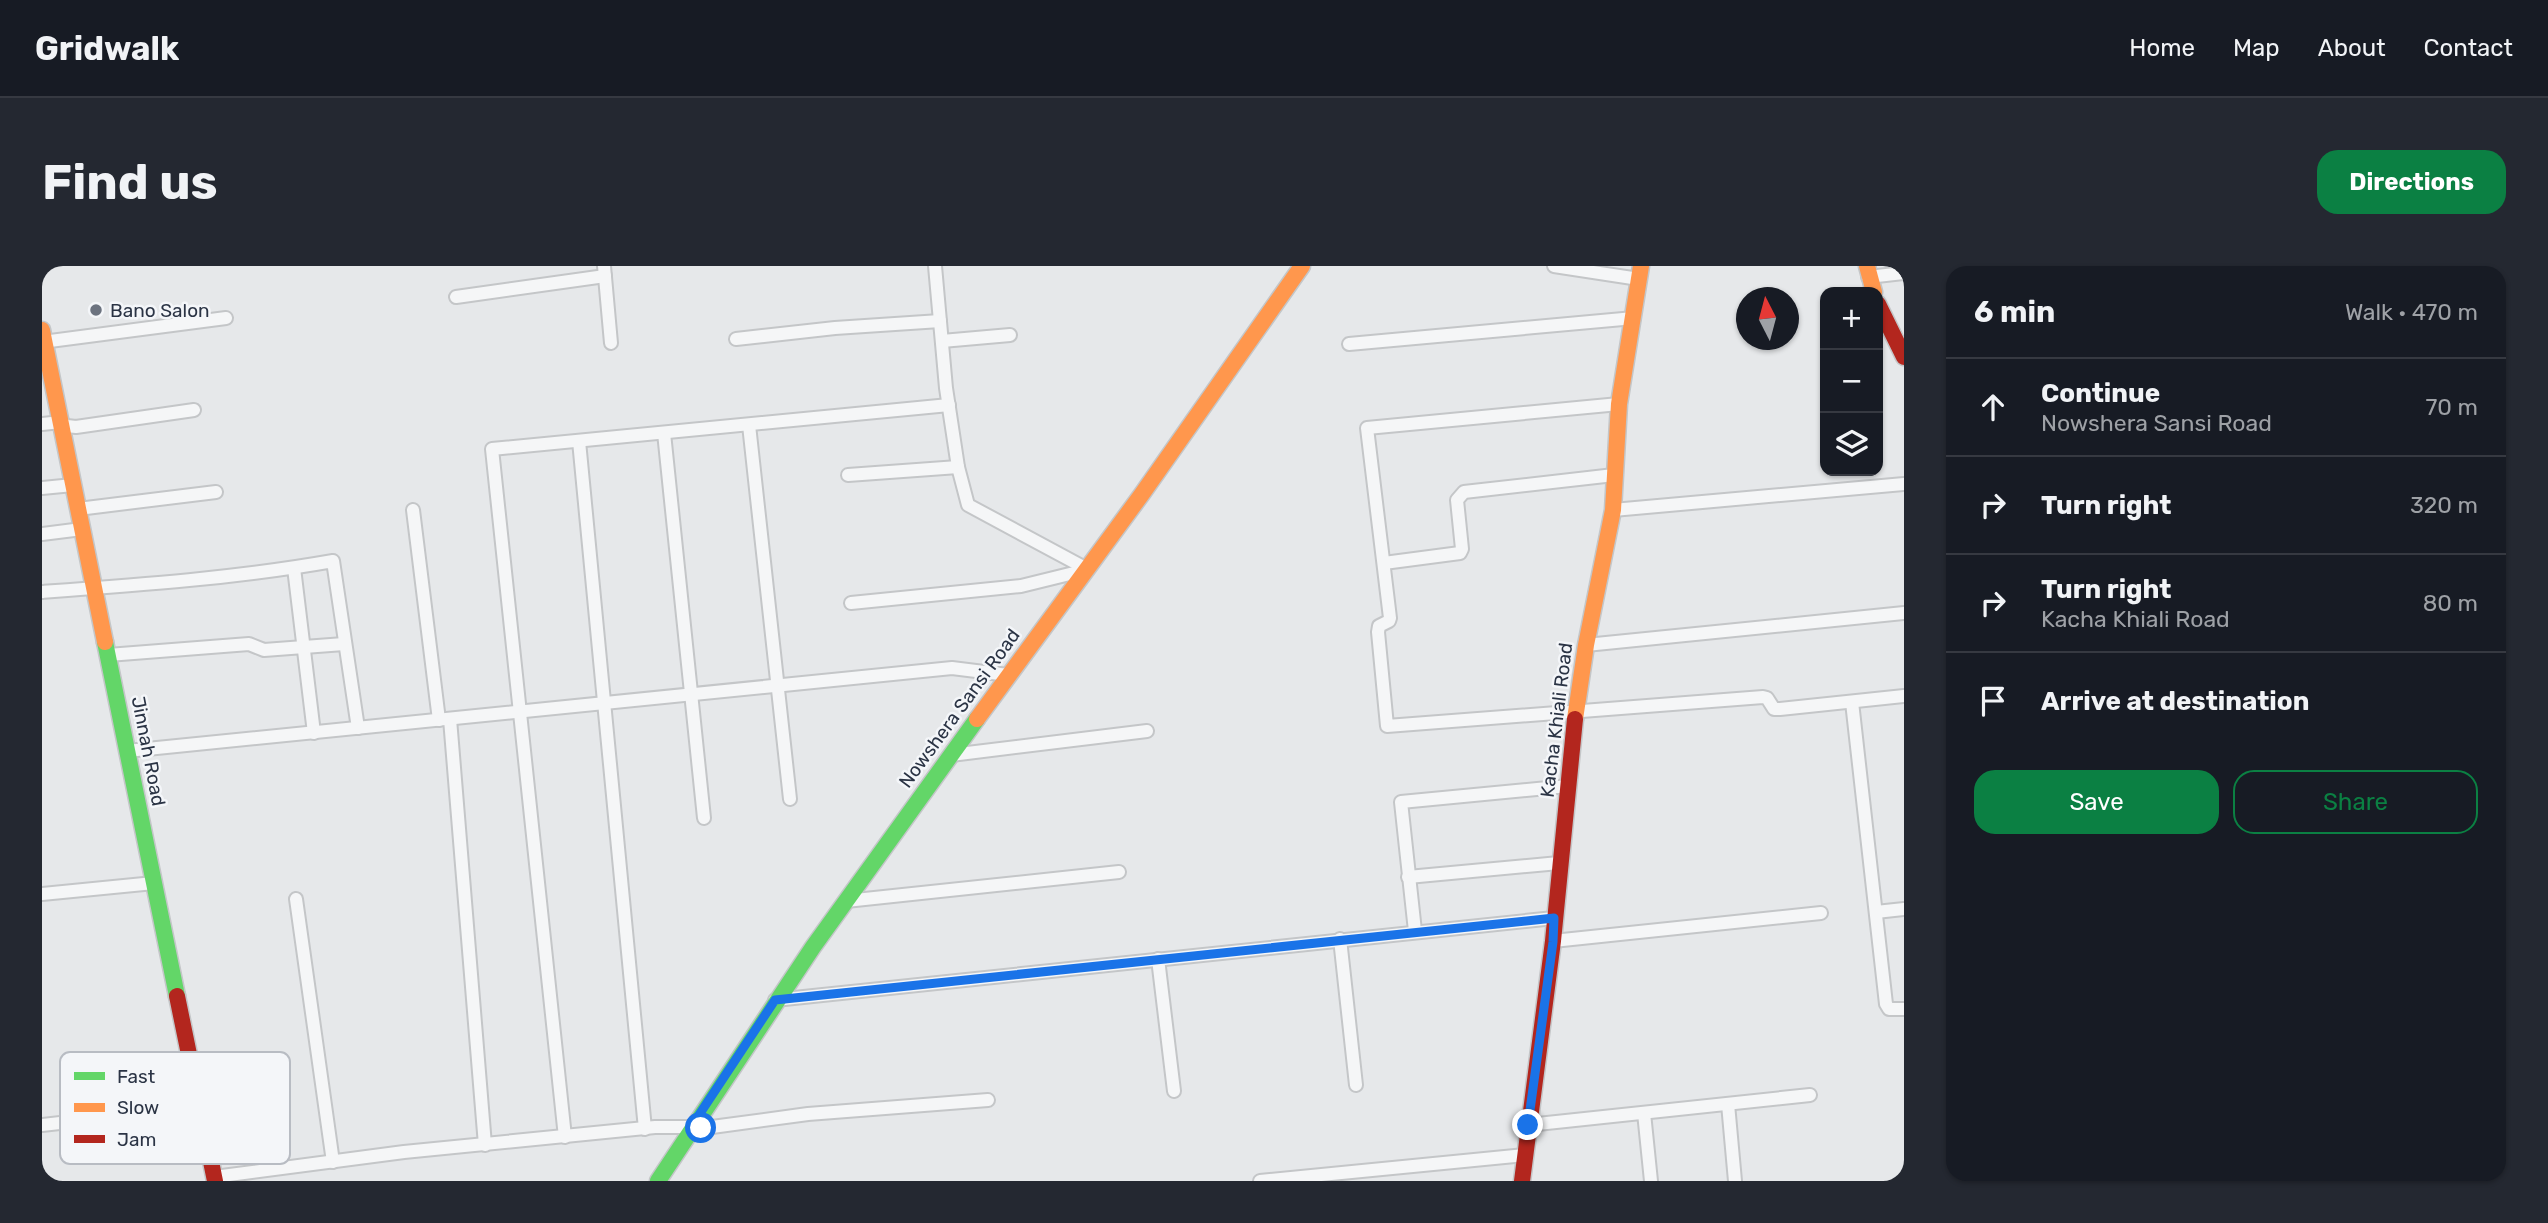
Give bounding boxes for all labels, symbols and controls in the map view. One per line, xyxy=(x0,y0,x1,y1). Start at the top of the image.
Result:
text: Gridwalk xyxy=(35,29,179,68)
text: Home xyxy=(2129,34,2195,62)
text: Map xyxy=(2233,34,2280,62)
text: About xyxy=(2318,34,2386,62)
text: Contact xyxy=(2424,34,2513,62)
button: Directions xyxy=(2317,150,2506,214)
text: Find us xyxy=(42,153,218,211)
north arrow xyxy=(1736,287,1799,350)
map controls xyxy=(1820,287,1883,476)
button: + xyxy=(1820,287,1883,350)
text: 6 min xyxy=(1974,294,2055,330)
text: Walk · 470 m xyxy=(2345,298,2478,326)
place label: Bano Salon xyxy=(110,299,210,322)
marker: Bano Salon xyxy=(88,302,104,318)
button: − xyxy=(1820,350,1883,413)
text: Continue xyxy=(2041,378,2160,409)
icon: ahead xyxy=(1974,388,2012,426)
text: 70 m xyxy=(2426,393,2478,421)
text: Nowshera Sansi Road xyxy=(2041,409,2272,437)
button: layers xyxy=(1820,413,1883,476)
icon: right xyxy=(1974,486,2012,524)
text: Turn right xyxy=(2041,490,2171,521)
text: 320 m xyxy=(2410,491,2478,519)
text: Turn right xyxy=(2041,574,2171,605)
icon: right xyxy=(1974,584,2012,622)
text: 80 m xyxy=(2423,589,2478,617)
text: Kacha Khiali Road xyxy=(2041,605,2230,633)
street label: Nowshera Sansi Road xyxy=(894,624,1025,792)
street label: Kacha Khiali Road xyxy=(1536,641,1577,799)
icon: arrive xyxy=(1974,682,2012,720)
text: Arrive at destination xyxy=(2041,686,2309,717)
street label: Jinnah Road xyxy=(127,694,170,808)
button: Save xyxy=(1974,770,2219,834)
button: Share xyxy=(2233,770,2478,834)
legend xyxy=(60,1052,290,1164)
text: Fast xyxy=(117,1065,156,1088)
text: Slow xyxy=(117,1096,159,1119)
route end xyxy=(1512,1109,1543,1140)
route start xyxy=(685,1112,716,1143)
text: Jam xyxy=(117,1128,156,1151)

